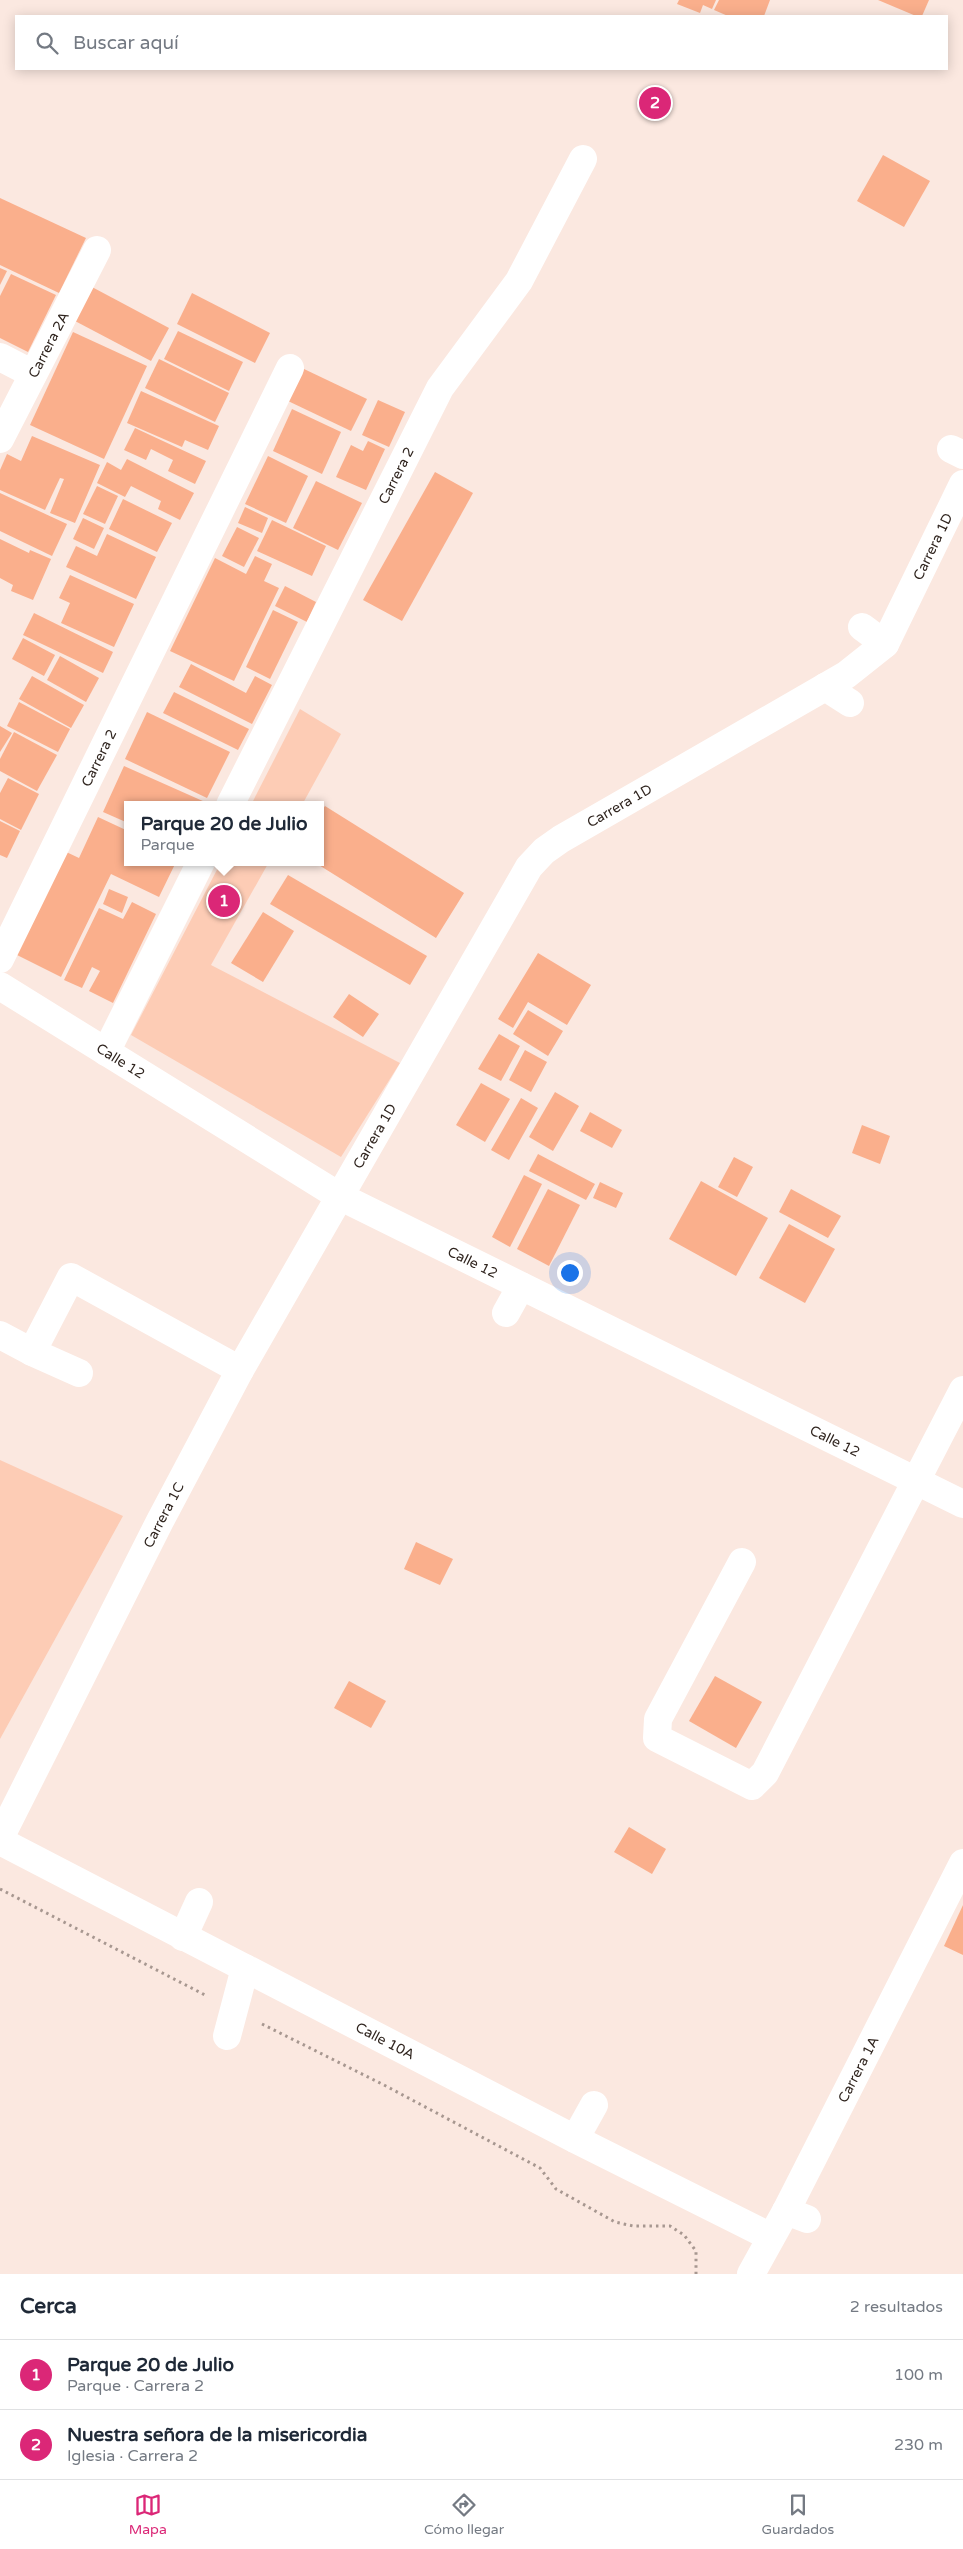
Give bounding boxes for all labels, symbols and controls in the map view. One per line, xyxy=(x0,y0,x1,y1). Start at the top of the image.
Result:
search box xyxy=(15,15,948,70)
icon: search xyxy=(33,29,61,57)
text: Buscar aquí xyxy=(73,32,179,54)
pin: 2 xyxy=(639,84,671,122)
street label: Carrera 2A xyxy=(24,309,72,381)
street label: Carrera 2 xyxy=(374,444,417,507)
street label: Carrera 1D xyxy=(909,510,956,583)
street label: Carrera 2 xyxy=(77,726,120,789)
street label: Carrera 1D xyxy=(584,780,655,831)
popup xyxy=(124,801,324,866)
text: Parque 20 de Julio xyxy=(140,813,308,835)
text: Parque xyxy=(140,835,195,855)
pin: 1 xyxy=(208,882,240,920)
street label: Calle 12 xyxy=(93,1039,148,1082)
street label: Carrera 1D xyxy=(349,1100,400,1171)
street label: Calle 12 xyxy=(445,1243,501,1282)
your location xyxy=(557,1260,583,1286)
street label: Calle 12 xyxy=(807,1421,863,1460)
street label: Carrera 1C xyxy=(139,1479,188,1551)
street label: Calle 10A xyxy=(353,2018,418,2063)
street label: Carrera 1A xyxy=(834,2033,882,2105)
text: Cerca xyxy=(20,2294,77,2319)
text: 2 resultados xyxy=(850,2297,943,2317)
text: Parque 20 de Julio xyxy=(67,2354,234,2376)
text: 1 xyxy=(31,2365,41,2385)
text: 100 m xyxy=(894,2365,943,2385)
text: Parque · Carrera 2 xyxy=(67,2376,204,2396)
text: Nuestra señora de la misericordia xyxy=(67,2424,368,2446)
text: 2 xyxy=(31,2435,41,2455)
text: 230 m xyxy=(894,2435,943,2455)
text: Iglesia · Carrera 2 xyxy=(67,2446,198,2466)
tab: Mapa xyxy=(129,2491,167,2538)
tab: Cómo llegar xyxy=(424,2491,504,2538)
tab: Guardados xyxy=(761,2491,834,2538)

